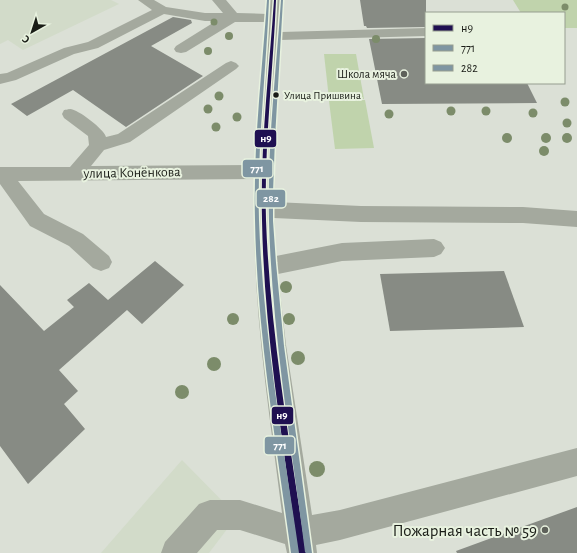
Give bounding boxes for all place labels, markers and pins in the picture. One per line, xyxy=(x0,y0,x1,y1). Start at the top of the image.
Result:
place label: Школа мяча xyxy=(337,68,397,80)
marker: Школа мяча xyxy=(399,69,409,79)
marker: Улица Пришвина xyxy=(271,90,281,100)
place label: Улица Пришвина xyxy=(284,90,361,101)
place label: Пожарная часть № 59 xyxy=(392,522,537,539)
marker: Пожарная часть № 59 xyxy=(540,525,550,535)

